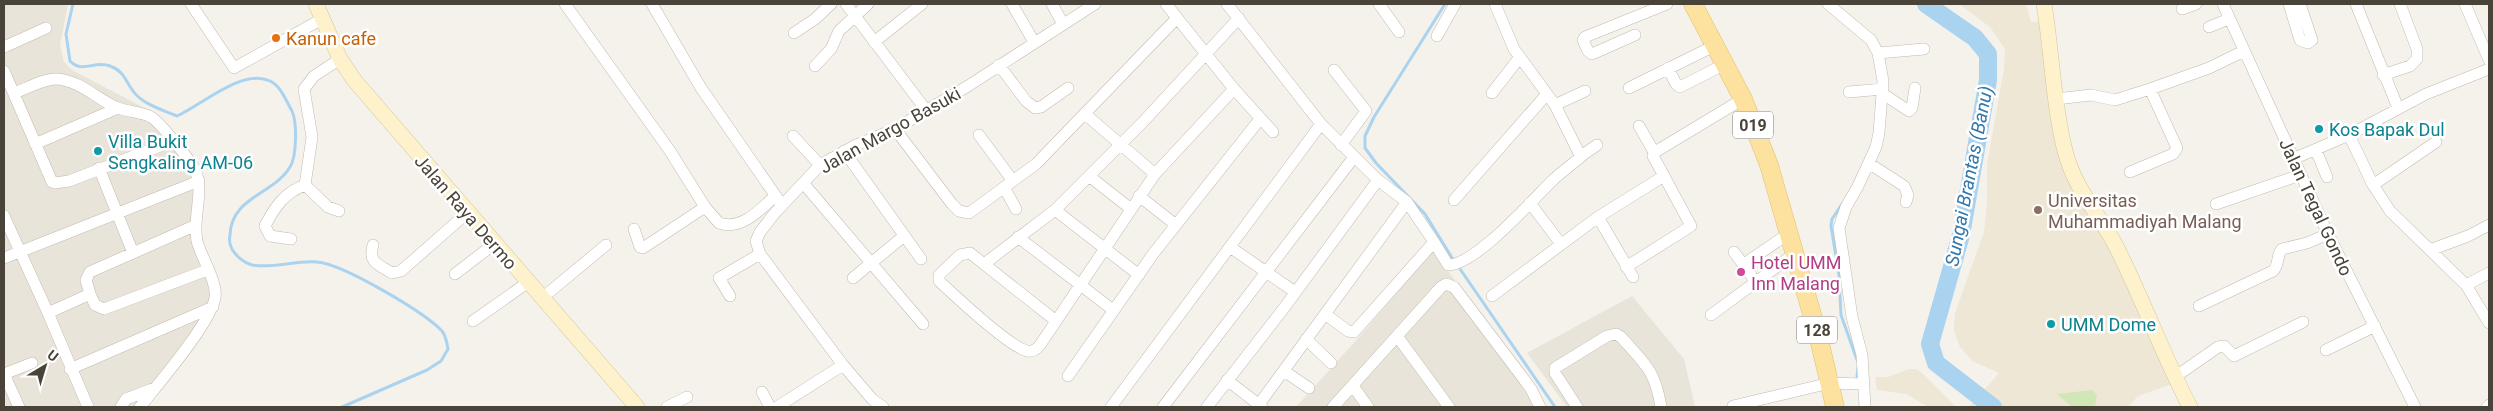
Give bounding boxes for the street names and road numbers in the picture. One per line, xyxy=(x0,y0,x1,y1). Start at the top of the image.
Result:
street label: Jalan Margo Basuki xyxy=(816,82,964,178)
road number: 019 xyxy=(1733,112,1773,138)
street label: Jalan Tegal Gondo xyxy=(2275,135,2357,279)
street label: Jalan Raya Dermo xyxy=(410,150,522,274)
road number: 128 xyxy=(1797,316,1837,344)

